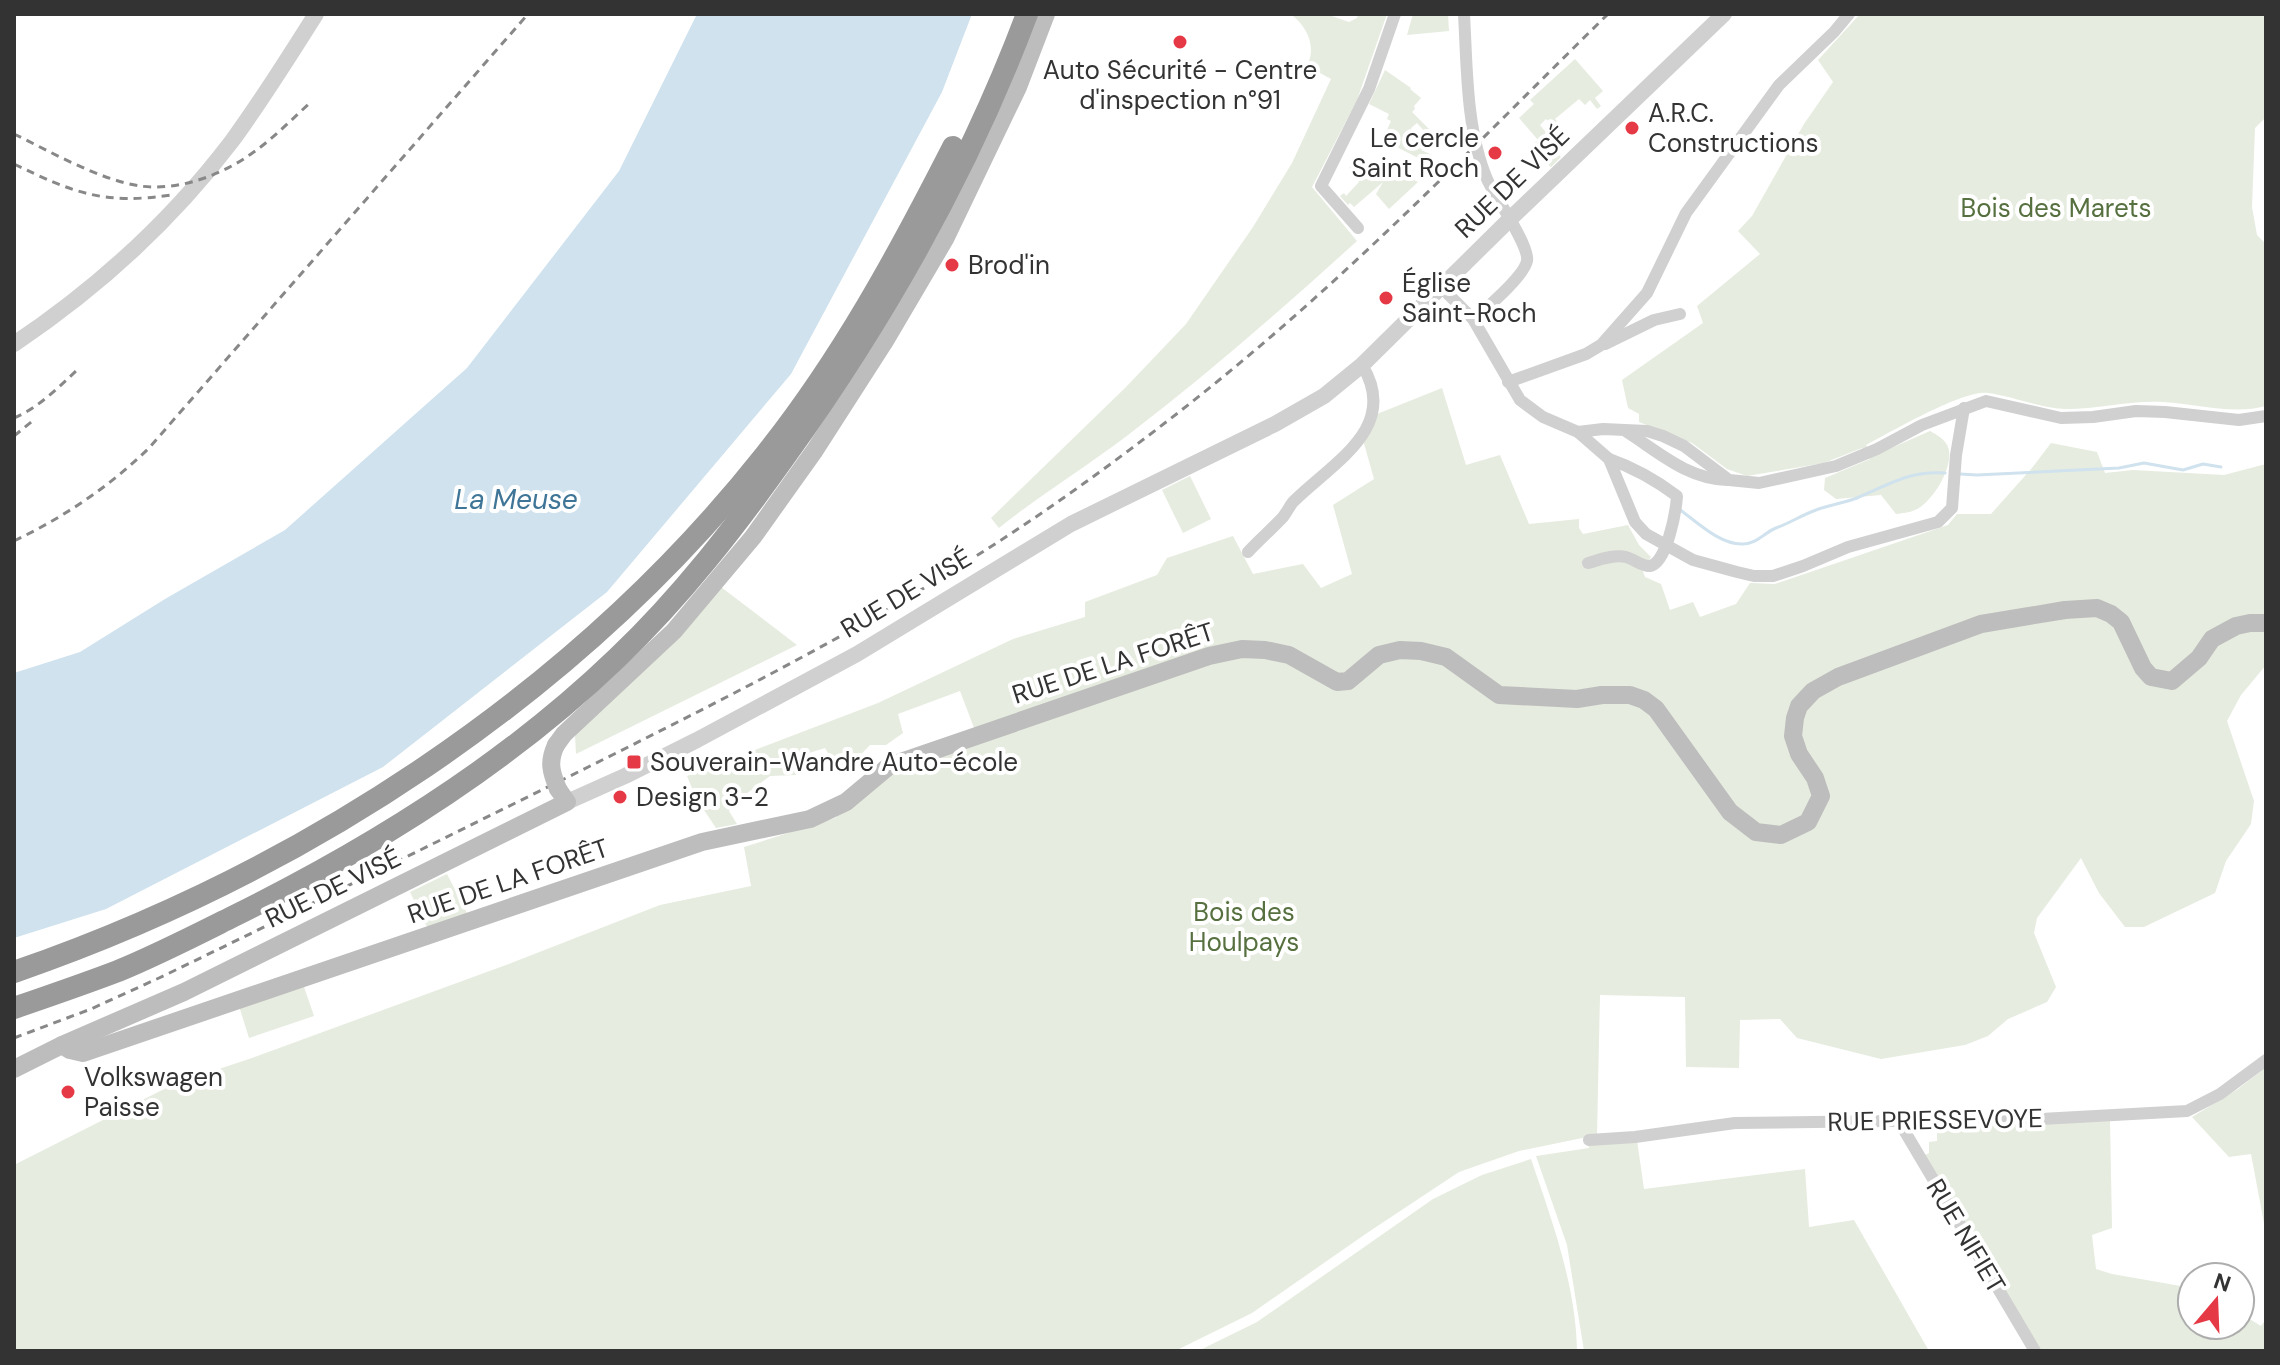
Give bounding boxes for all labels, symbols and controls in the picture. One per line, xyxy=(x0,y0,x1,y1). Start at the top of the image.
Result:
marker: Auto Sécurité - Centre d'inspection n°91 xyxy=(1171,33,1189,51)
place label: Auto Sécurité - Centre d'inspection n°91 xyxy=(1043,53,1317,117)
place label: A.R.C. Constructions xyxy=(1648,96,1819,160)
street label: RUE DE VISÉ xyxy=(1447,119,1577,245)
marker: A.R.C. Constructions xyxy=(1623,119,1641,137)
place label: Le cercle Saint Roch xyxy=(1352,121,1479,185)
marker: Le cercle Saint Roch xyxy=(1486,144,1504,162)
park label: Bois des Marets xyxy=(1960,191,2152,225)
place label: Brod'in xyxy=(968,248,1050,282)
marker: Brod'in xyxy=(943,256,961,274)
place label: Église Saint-Roch xyxy=(1402,266,1537,330)
marker: Église Saint-Roch xyxy=(1377,289,1395,307)
water label: La Meuse xyxy=(454,481,578,518)
street label: RUE DE VISÉ xyxy=(834,541,978,645)
street label: RUE DE LA FORÊT xyxy=(1008,614,1218,712)
place label: Souverain-Wandre Auto-école xyxy=(650,745,1018,779)
marker: Souverain-Wandre Auto-école xyxy=(625,753,643,771)
place label: Design 3-2 xyxy=(636,780,769,814)
marker: Design 3-2 xyxy=(611,788,629,806)
street label: RUE DE LA FORÊT xyxy=(403,831,613,931)
street label: RUE DE VISÉ xyxy=(260,841,406,935)
park label: Bois des Houlpays xyxy=(1189,895,1299,959)
place label: Volkswagen Paisse xyxy=(84,1060,223,1124)
marker: Volkswagen Paisse xyxy=(59,1083,77,1101)
street label: RUE PRIESSEVOYE xyxy=(1827,1101,2043,1139)
street label: RUE NIFIET xyxy=(1919,1173,2013,1299)
north arrow xyxy=(2176,1261,2256,1341)
text: N xyxy=(2210,1266,2235,1299)

